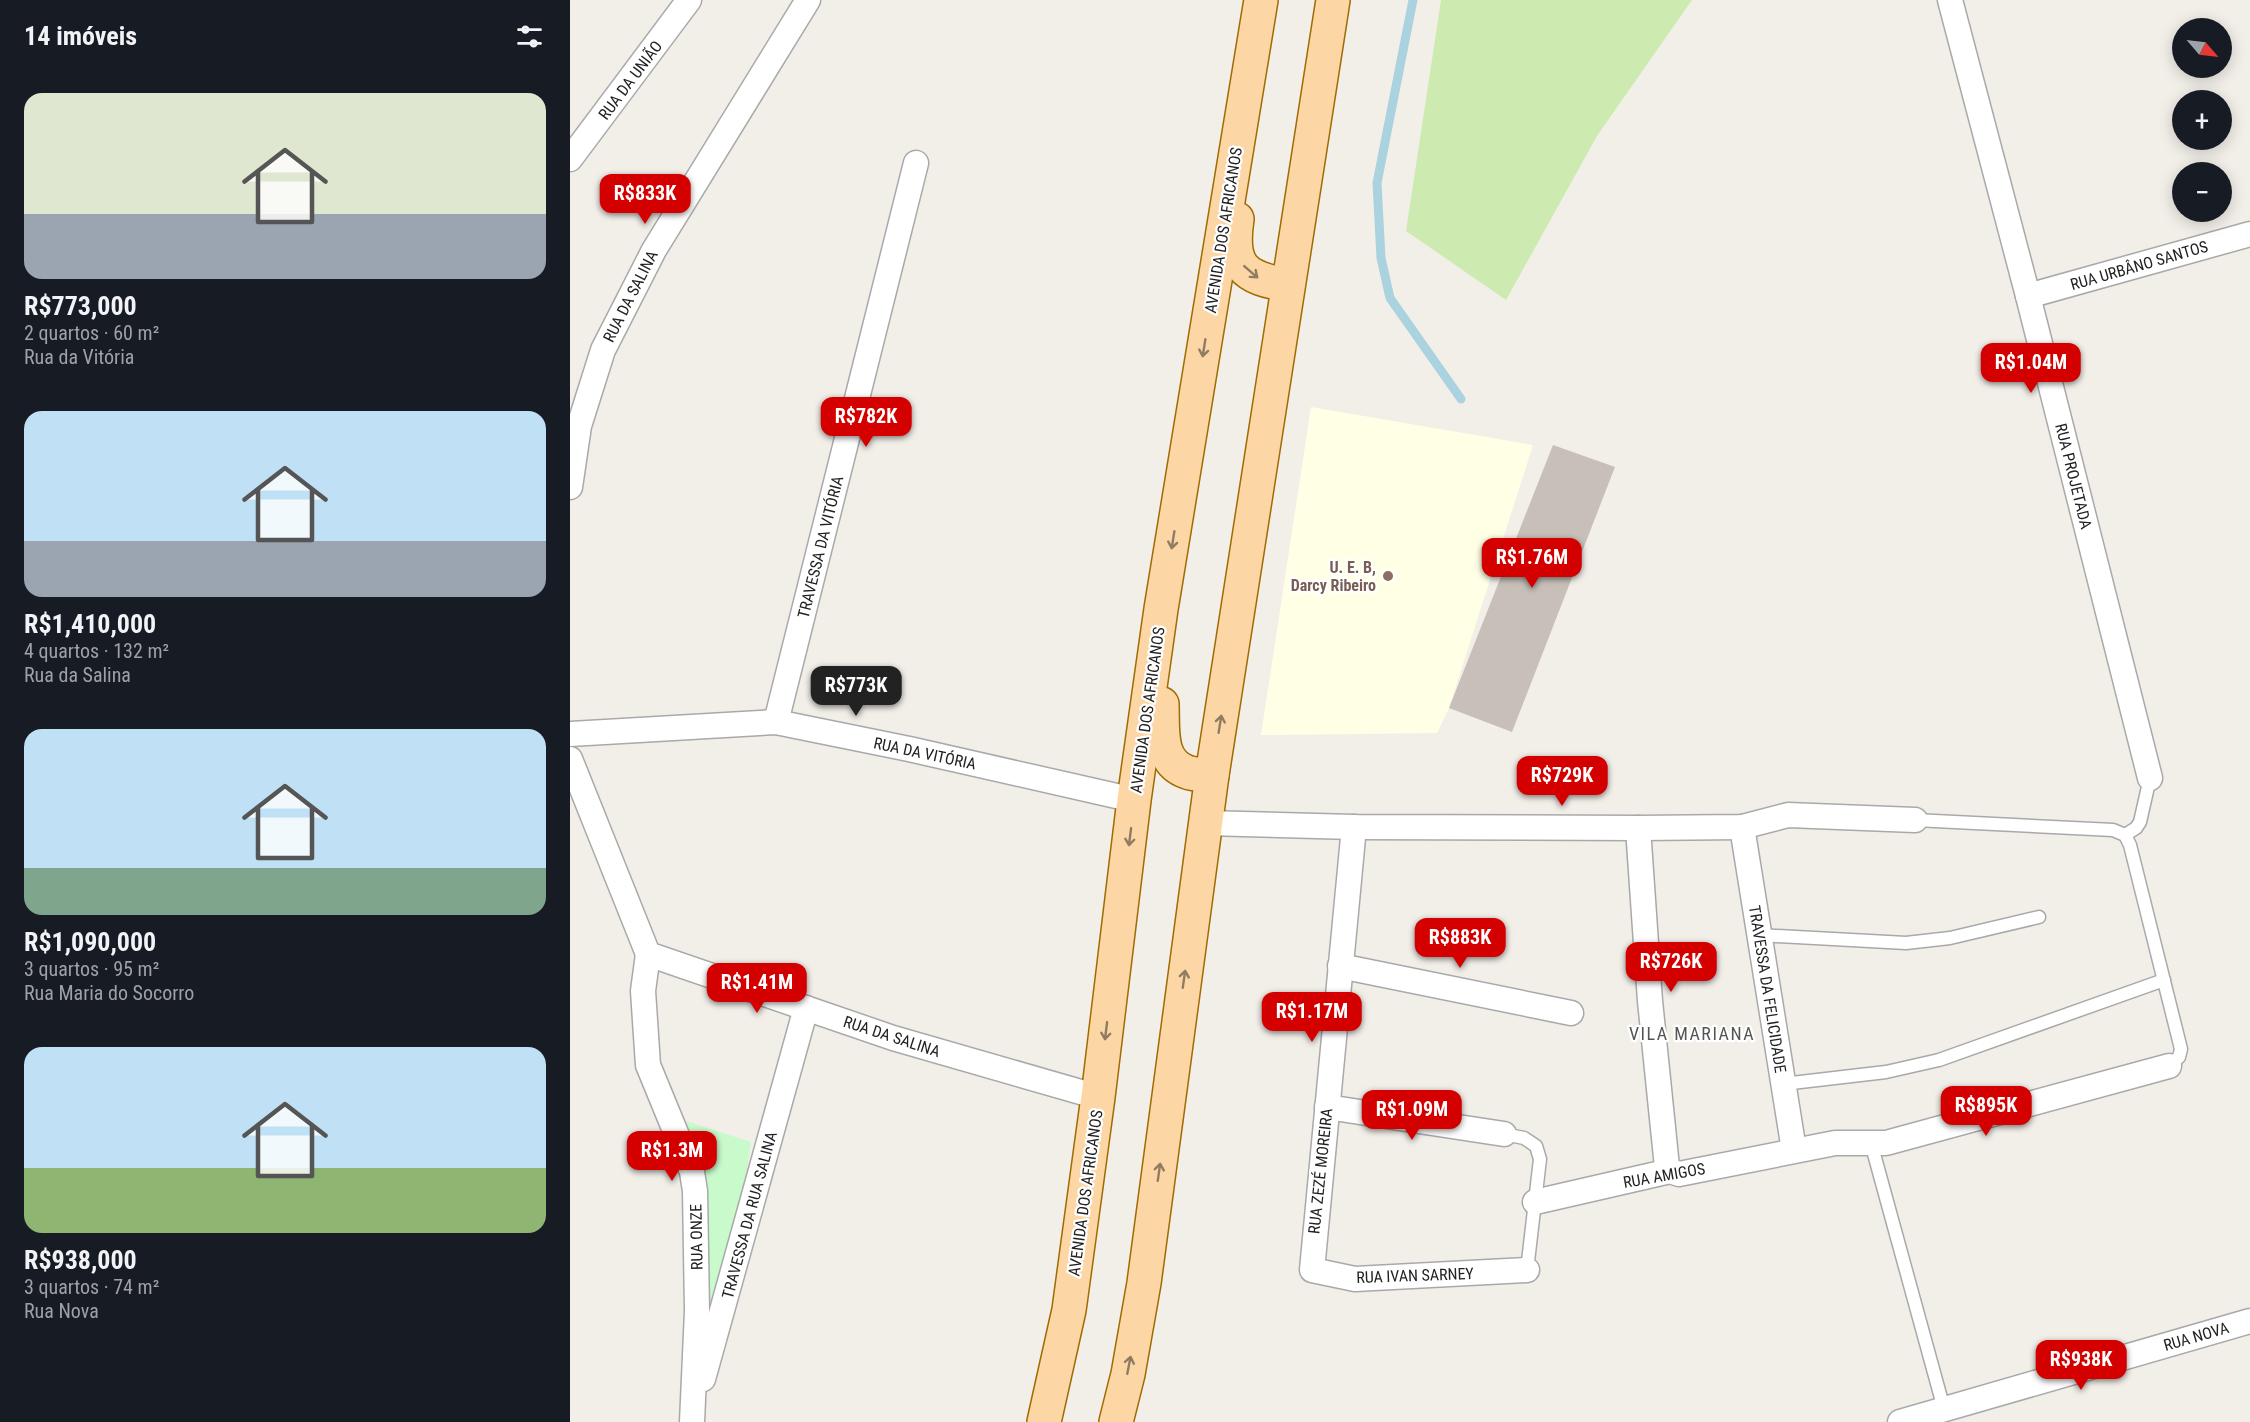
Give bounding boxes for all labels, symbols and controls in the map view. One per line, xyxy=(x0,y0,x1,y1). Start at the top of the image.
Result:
north arrow xyxy=(2172,18,2232,78)
map controls xyxy=(2172,18,2232,222)
icon: filters xyxy=(513,20,546,53)
text: 14 imóveis xyxy=(24,21,137,51)
street label: RUA DA UNIÃO xyxy=(594,36,666,124)
button: + xyxy=(2172,90,2232,150)
icon: home xyxy=(231,132,339,240)
street label: AVENIDA DOS AFRICANOS xyxy=(1201,146,1246,314)
button: − xyxy=(2172,162,2232,222)
pin: R$833K xyxy=(596,174,694,225)
text: R$833K xyxy=(614,181,676,205)
street label: RUA URBÂNO SANTOS xyxy=(2068,237,2210,294)
street label: RUA DA SALINA xyxy=(599,247,662,345)
one-way arrow xyxy=(1242,265,1258,279)
text: R$773,000 xyxy=(24,291,137,321)
text: 2 quartos · 60 m² xyxy=(24,321,159,345)
one-way arrow xyxy=(1198,338,1209,357)
pin: R$1.04M xyxy=(1976,343,2086,394)
text: Rua da Vitória xyxy=(24,345,134,369)
text: R$1.04M xyxy=(1995,350,2067,374)
pin: R$782K xyxy=(817,397,915,448)
text: R$782K xyxy=(835,404,897,428)
street label: RUA PROJETADA xyxy=(2051,421,2096,531)
icon: home xyxy=(231,450,339,558)
street label: TRAVESSA DA VITÓRIA xyxy=(793,474,847,620)
one-way arrow xyxy=(1167,530,1178,550)
pin: R$1.76M xyxy=(1477,538,1587,589)
text: R$1.76M xyxy=(1496,545,1568,569)
place label: U. E. B, Darcy Ribeiro xyxy=(1291,558,1376,595)
marker: U. E. B, Darcy Ribeiro xyxy=(1381,569,1395,583)
text: R$1,410,000 xyxy=(24,609,156,639)
street label: AVENIDA DOS AFRICANOS xyxy=(1126,626,1169,794)
text: 4 quartos · 132 m² xyxy=(24,639,169,663)
text: Rua da Salina xyxy=(24,663,131,687)
pin: R$773K xyxy=(807,666,905,717)
text: R$773K xyxy=(825,673,887,697)
one-way arrow xyxy=(1214,714,1225,734)
street label: RUA DA VITÓRIA xyxy=(872,732,978,774)
pin: R$729K xyxy=(1513,756,1611,807)
text: R$729K xyxy=(1531,763,1593,787)
icon: home xyxy=(231,768,339,876)
one-way arrow xyxy=(1124,827,1135,847)
street label: TRAVESSA DA FELICIDADE xyxy=(1745,904,1790,1074)
pin: R$883K xyxy=(1411,918,1509,969)
text: R$883K xyxy=(1429,925,1491,949)
text: R$1,090,000 xyxy=(24,927,156,957)
pin: R$726K xyxy=(1622,942,1720,993)
text: R$726K xyxy=(1640,949,1702,973)
text: 3 quartos · 95 m² xyxy=(24,957,159,981)
pin: R$1.41M xyxy=(702,963,812,1014)
text: R$1.41M xyxy=(721,970,793,994)
one-way arrow xyxy=(1179,970,1190,990)
text: Rua Maria do Socorro xyxy=(24,981,194,1005)
pin: R$1.17M xyxy=(1257,992,1367,1043)
text: R$1.17M xyxy=(1276,999,1348,1023)
street label: RUA DA SALINA xyxy=(841,1012,943,1061)
one-way arrow xyxy=(1101,1020,1112,1040)
district label: VILA MARIANA xyxy=(1629,1023,1755,1044)
icon: home xyxy=(231,1086,339,1194)
pin: R$895K xyxy=(1937,1086,2035,1137)
pin: R$1.09M xyxy=(1357,1090,1467,1141)
text: R$895K xyxy=(1955,1093,2017,1117)
text: R$1.09M xyxy=(1376,1097,1448,1121)
street label: RUA ZEZÉ MOREIRA xyxy=(1304,1107,1337,1235)
street label: AVENIDA DOS AFRICANOS xyxy=(1064,1109,1107,1277)
street label: TRAVESSA DA RUA SALINA xyxy=(718,1129,781,1301)
pin: R$1.3M xyxy=(623,1131,721,1182)
text: R$1.3M xyxy=(641,1138,703,1162)
street label: RUA AMIGOS xyxy=(1622,1159,1707,1192)
one-way arrow xyxy=(1153,1163,1164,1183)
street label: RUA ONZE xyxy=(686,1204,707,1270)
text: R$938,000 xyxy=(24,1245,137,1275)
street label: RUA IVAN SARNEY xyxy=(1356,1264,1475,1287)
text: 3 quartos · 74 m² xyxy=(24,1275,159,1299)
text: Rua Nova xyxy=(24,1299,99,1323)
street label: RUA NOVA xyxy=(2161,1318,2231,1355)
pin: R$938K xyxy=(2032,1340,2130,1391)
text: R$938K xyxy=(2050,1347,2112,1371)
one-way arrow xyxy=(1124,1356,1135,1375)

